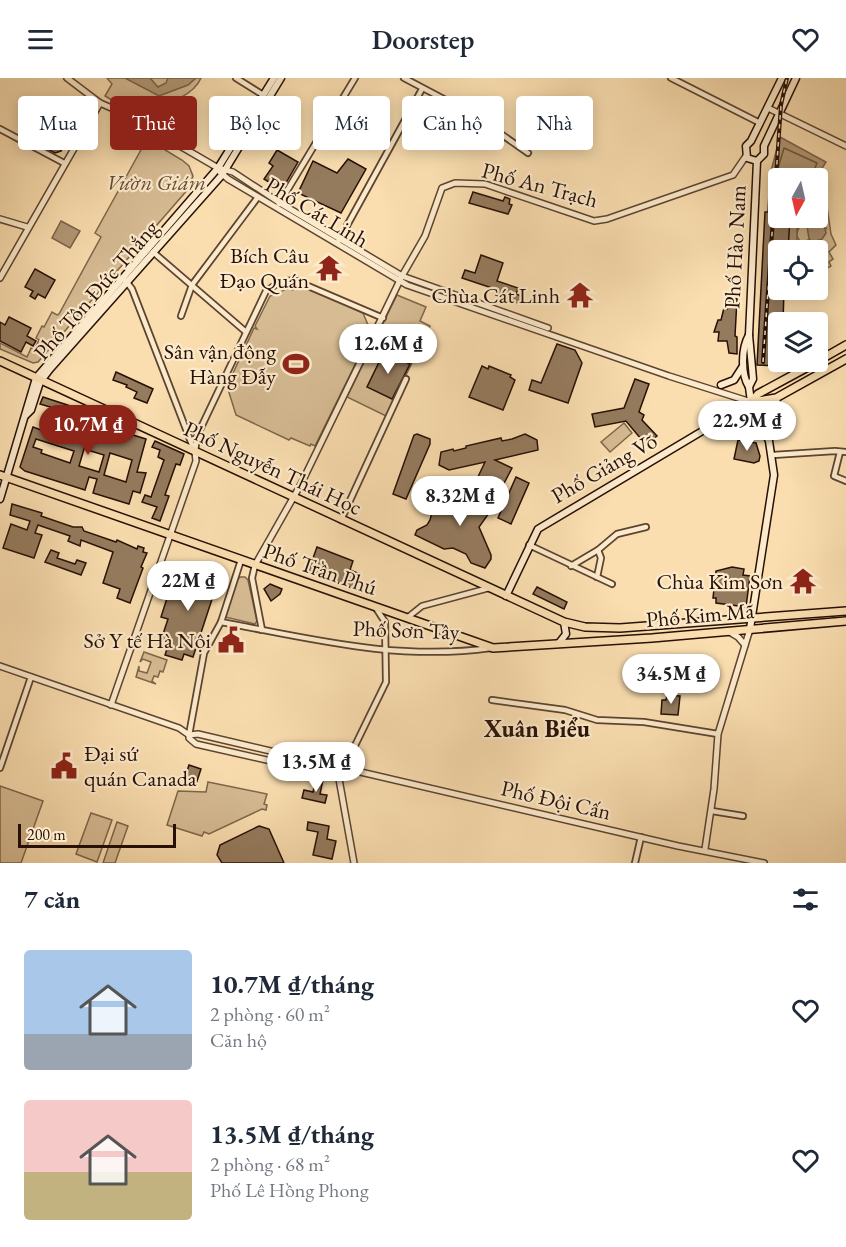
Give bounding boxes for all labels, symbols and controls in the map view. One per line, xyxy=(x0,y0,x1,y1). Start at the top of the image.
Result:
text: Doorstep xyxy=(372,22,474,57)
icon: menu xyxy=(24,23,57,56)
icon: heart xyxy=(789,23,822,56)
chip: Mua xyxy=(18,96,98,150)
chip: Thuê xyxy=(110,96,197,150)
chip: Bộ lọc xyxy=(209,96,301,150)
chip: Mới xyxy=(313,96,390,150)
chip: Căn hộ xyxy=(402,96,504,150)
chip: Nhà xyxy=(516,96,593,150)
street label: Phố An Trạch xyxy=(479,156,601,214)
park label: Vườn Giám xyxy=(106,168,206,197)
north arrow xyxy=(768,168,828,228)
map controls xyxy=(768,168,828,372)
street label: Phố Cát Linh xyxy=(260,170,374,254)
street label: Phố Hào Nam xyxy=(717,184,753,310)
street label: Phố Tôn Đức Thắng xyxy=(27,214,165,366)
button: locate xyxy=(768,240,828,300)
place label: Bích Câu Đạo Quán xyxy=(220,241,309,295)
temple icon: Bích Câu Đạo Quán xyxy=(314,253,344,283)
temple icon: Chùa Cát Linh xyxy=(565,280,595,310)
place label: Chùa Cát Linh xyxy=(431,281,560,310)
button: layers xyxy=(768,312,828,372)
pin: 12.6M ₫ xyxy=(333,324,443,375)
text: 12.6M ₫ xyxy=(353,330,423,356)
place label: Sân vận động Hàng Đẫy xyxy=(164,337,276,391)
sports icon: Sân vận động Hàng Đẫy xyxy=(281,349,311,379)
pin: 22.9M ₫ xyxy=(692,401,802,452)
pin: 10.7M ₫ xyxy=(33,405,143,456)
text: 22.9M ₫ xyxy=(712,407,782,433)
text: 10.7M ₫ xyxy=(53,411,123,437)
street label: Phố Nguyễn Thái Học xyxy=(179,414,367,522)
street label: Phố Giảng Võ xyxy=(546,426,662,510)
pin: 8.32M ₫ xyxy=(405,476,515,527)
text: 8.32M ₫ xyxy=(425,482,495,508)
street label: Phố Trần Phú xyxy=(259,536,381,602)
pin: 22M ₫ xyxy=(146,561,230,612)
temple icon: Chùa Kim Sơn xyxy=(788,566,818,596)
text: 22M ₫ xyxy=(161,567,215,593)
place label: Chùa Kim Sơn xyxy=(656,567,783,596)
street label: Phố Kim Mã xyxy=(645,596,756,634)
street label: Phố Sơn Tây xyxy=(352,614,460,646)
public building icon: Sở Y tế Hà Nội xyxy=(216,625,246,655)
place label: Sở Y tế Hà Nội xyxy=(84,626,211,655)
pin: 34.5M ₫ xyxy=(616,654,726,705)
text: 34.5M ₫ xyxy=(636,660,706,686)
district label: Xuân Biểu xyxy=(483,713,591,744)
place label: Đại sứ quán Canada xyxy=(84,739,197,793)
pin: 13.5M ₫ xyxy=(261,742,371,793)
text: 13.5M ₫ xyxy=(281,748,351,774)
public building icon: Đại sứ quán Canada xyxy=(49,751,79,781)
street label: Phố Đội Cấn xyxy=(498,773,614,827)
scale bar xyxy=(18,821,176,848)
text: 200 m xyxy=(27,824,66,845)
text: 7 căn xyxy=(24,882,80,916)
icon: filters xyxy=(789,883,822,916)
text: 10.7M ₫/tháng xyxy=(210,967,374,1001)
icon: home xyxy=(72,974,144,1046)
icon: heart xyxy=(789,994,822,1027)
text: 2 phòng · 60 m² xyxy=(210,1001,330,1027)
text: Căn hộ xyxy=(210,1027,267,1053)
text: 13.5M ₫/tháng xyxy=(210,1117,374,1151)
icon: home xyxy=(72,1124,144,1196)
icon: heart xyxy=(789,1144,822,1177)
text: 2 phòng · 68 m² xyxy=(210,1151,330,1177)
text: Phố Lê Hồng Phong xyxy=(210,1177,369,1203)

